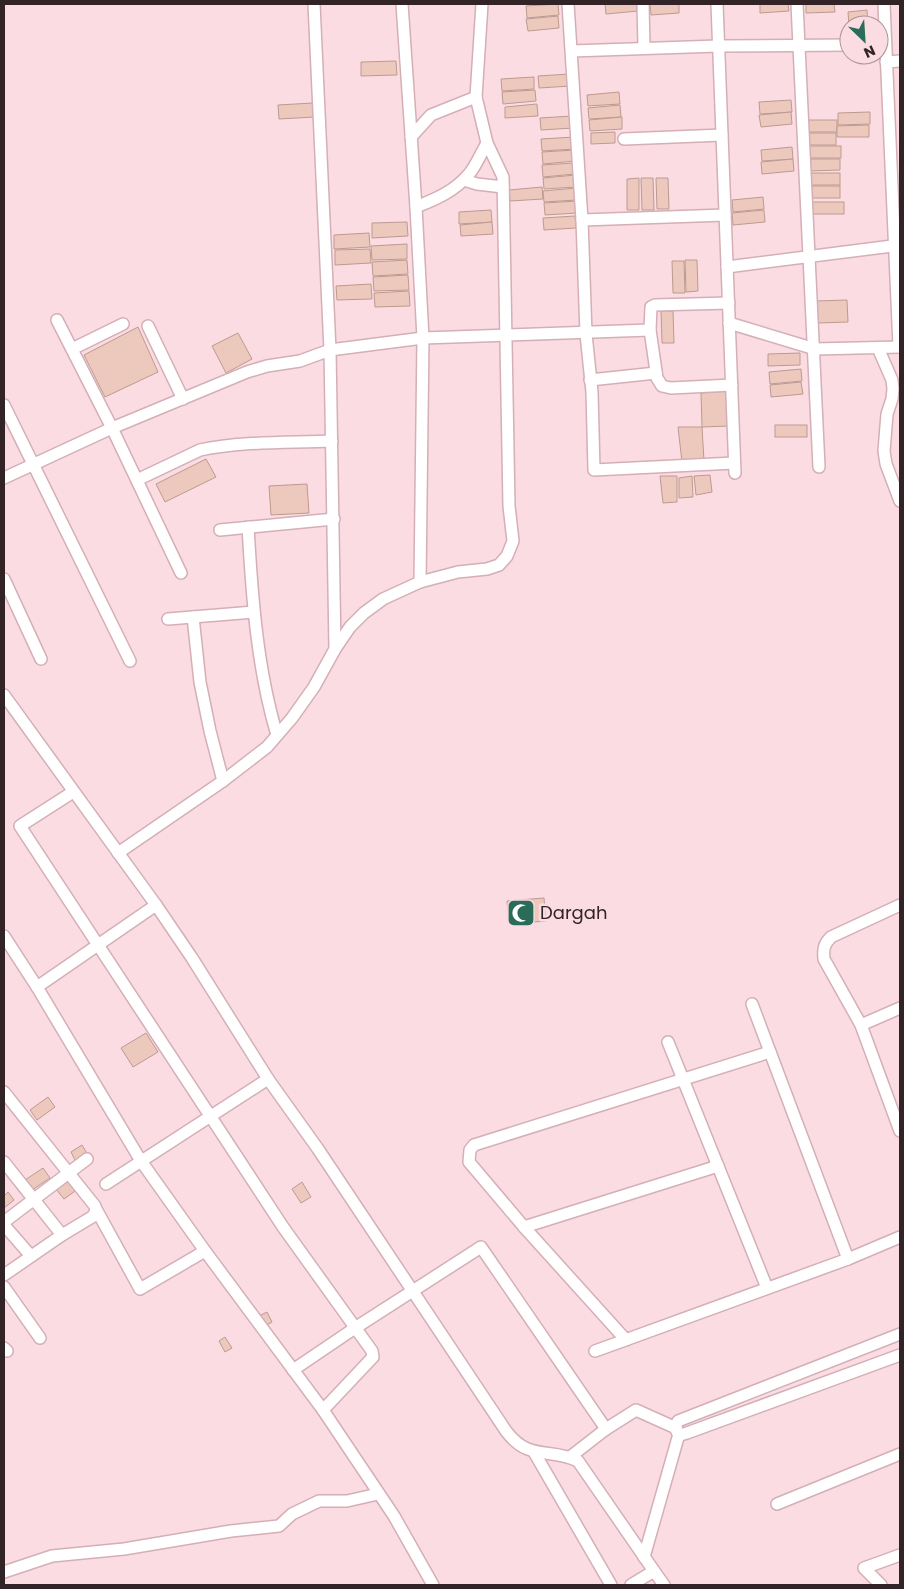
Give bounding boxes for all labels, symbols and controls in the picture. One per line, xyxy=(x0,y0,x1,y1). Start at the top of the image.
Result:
north arrow xyxy=(839,15,889,65)
text: N xyxy=(860,40,878,63)
mosque icon: Dargah xyxy=(506,898,536,928)
place label: Dargah xyxy=(540,900,607,925)

